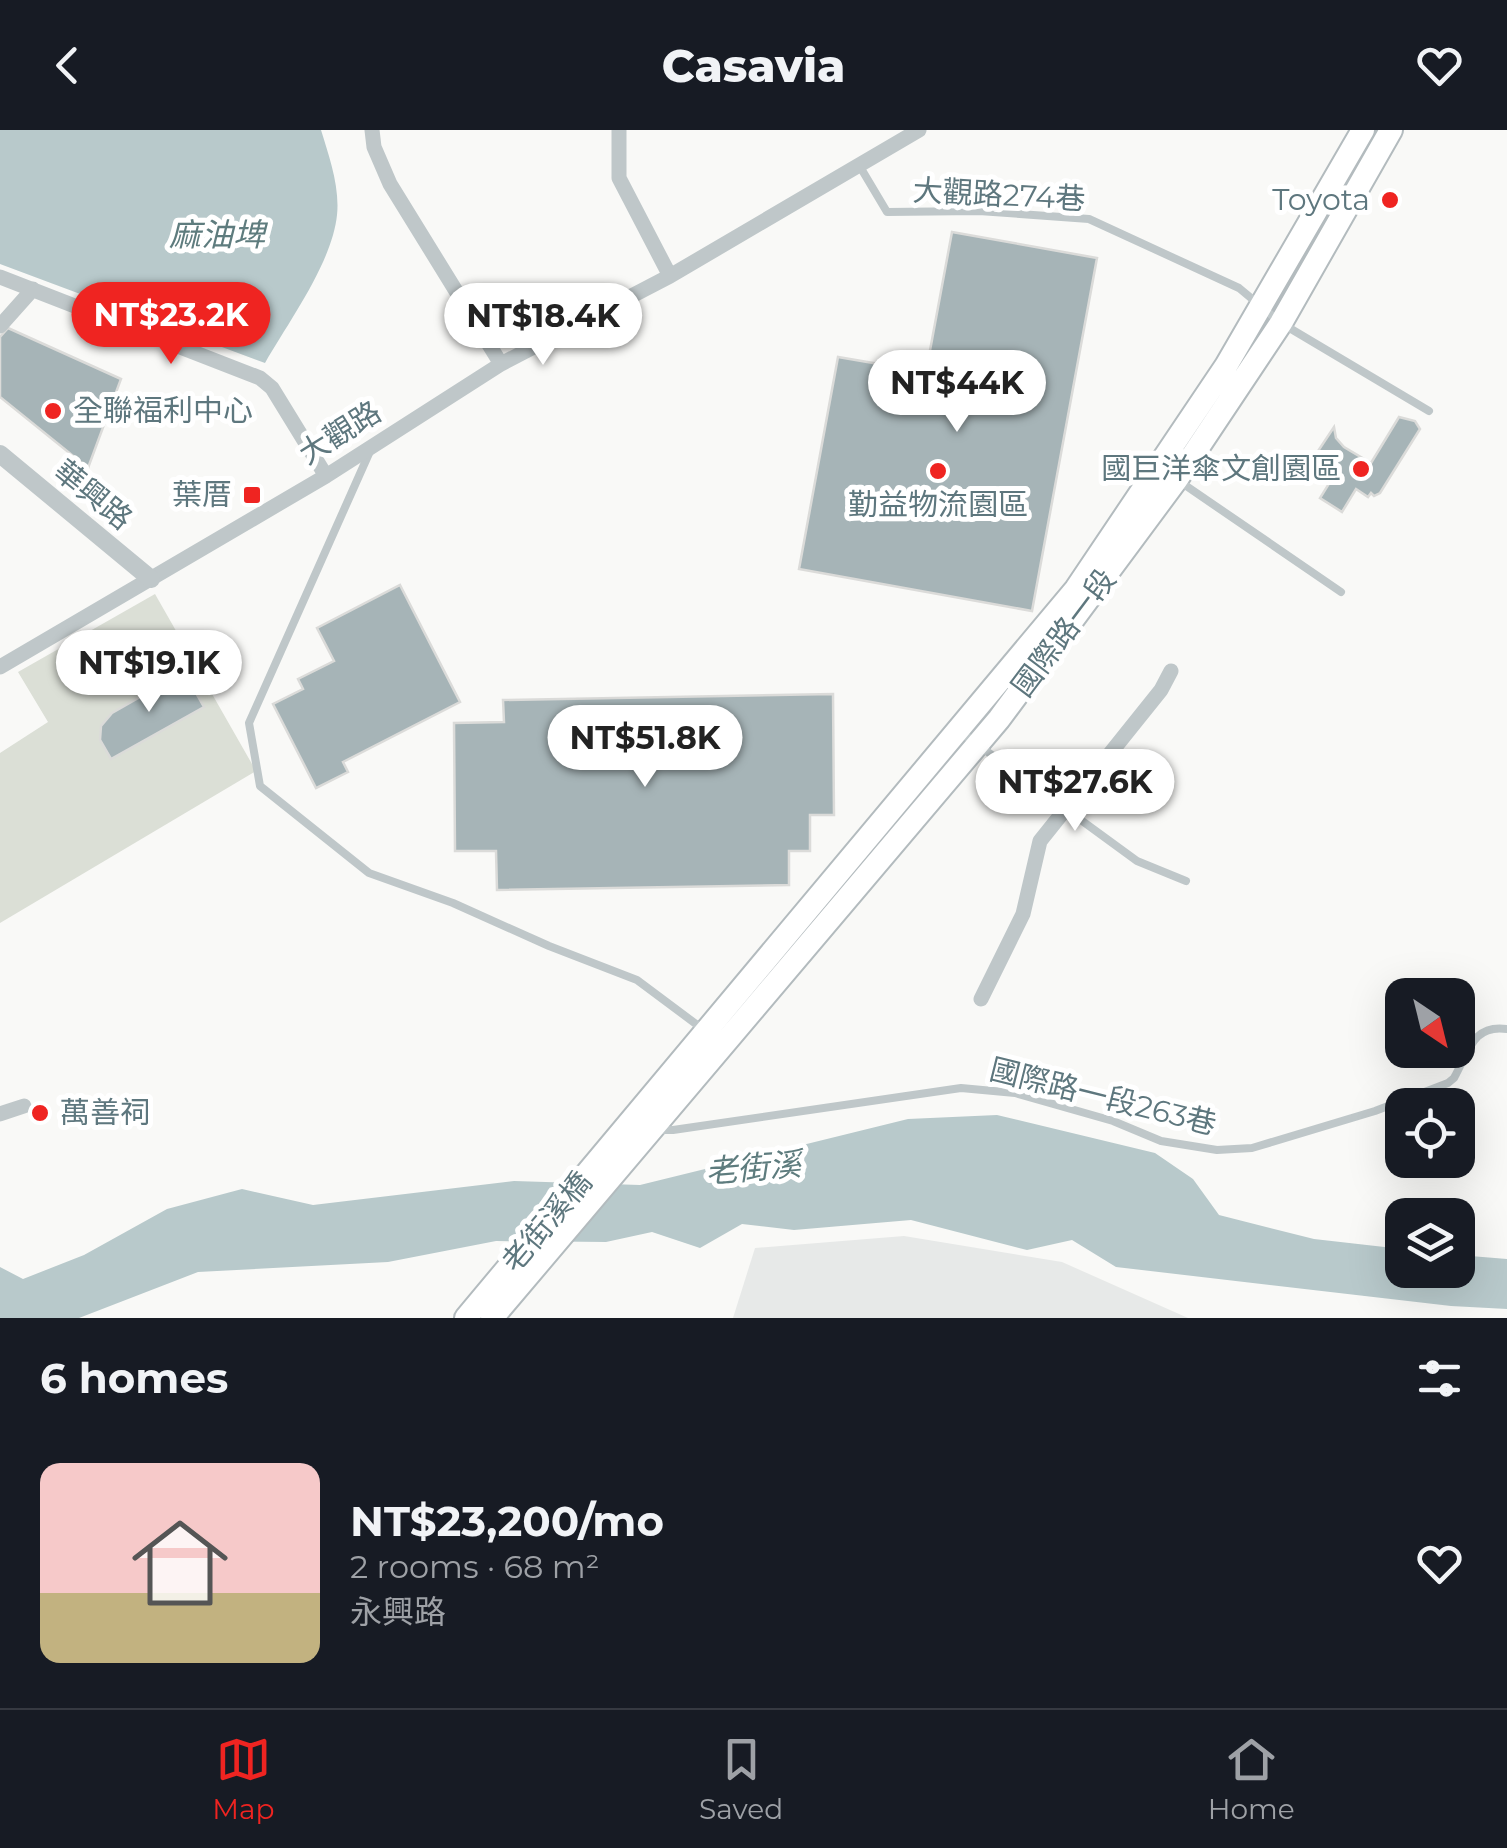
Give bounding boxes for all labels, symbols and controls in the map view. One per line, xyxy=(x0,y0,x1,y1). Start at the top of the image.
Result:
icon: back xyxy=(40,38,95,93)
text: Casavia xyxy=(662,38,845,93)
icon: heart xyxy=(1412,38,1467,93)
street label: 大觀路274巷 xyxy=(912,172,1086,217)
place label: Toyota xyxy=(1272,181,1370,218)
marker: Toyota xyxy=(1379,189,1401,211)
water label: 麻油埤 xyxy=(169,215,269,254)
pin: NT$23.2K xyxy=(68,282,274,367)
pin: NT$18.4K xyxy=(440,283,646,368)
text: NT$23.2K xyxy=(94,295,248,334)
text: NT$18.4K xyxy=(466,296,620,335)
pin: NT$44K xyxy=(876,350,1038,435)
text: NT$44K xyxy=(890,363,1024,402)
place label: 全聯福利中心 xyxy=(73,392,253,429)
street label: 大觀路 xyxy=(292,393,388,472)
marker: 全聯福利中心 xyxy=(42,400,64,422)
place label: 國巨洋傘文創園區 xyxy=(1101,450,1341,487)
street label: 華興路 xyxy=(47,452,140,537)
marker: 國巨洋傘文創園區 xyxy=(1350,458,1372,480)
marker: 勤益物流園區 xyxy=(927,460,949,482)
place label: 葉厝 xyxy=(172,476,232,513)
marker: 葉厝 xyxy=(241,484,263,506)
place label: 勤益物流園區 xyxy=(848,486,1028,523)
street label: 國際路一段 xyxy=(1004,562,1124,704)
pin: NT$19.1K xyxy=(46,630,252,715)
text: NT$19.1K xyxy=(78,643,220,682)
pin: NT$51.8K xyxy=(542,705,748,790)
text: NT$51.8K xyxy=(570,718,720,757)
pin: NT$27.6K xyxy=(972,749,1178,834)
text: NT$27.6K xyxy=(997,762,1153,801)
north arrow xyxy=(1385,978,1475,1068)
map controls xyxy=(1385,978,1475,1288)
street label: 國際路一段263巷 xyxy=(986,1050,1220,1143)
button: locate xyxy=(1385,1088,1475,1178)
place label: 萬善祠 xyxy=(60,1094,150,1131)
marker: 萬善祠 xyxy=(29,1102,51,1124)
water label: 老街溪 xyxy=(703,1144,806,1191)
street label: 老街溪橋 xyxy=(494,1164,599,1280)
button: layers xyxy=(1385,1198,1475,1288)
icon: filters xyxy=(1412,1351,1467,1406)
text: 6 homes xyxy=(40,1352,228,1404)
text: NT$23,200/mo xyxy=(350,1495,664,1547)
icon: home xyxy=(120,1503,240,1623)
icon: heart xyxy=(1412,1536,1467,1591)
text: 2 rooms · 68 m² xyxy=(350,1547,600,1586)
text: 永興路 xyxy=(350,1592,446,1631)
tab: Map xyxy=(212,1732,275,1826)
tab: Saved xyxy=(699,1732,783,1826)
tab: Home xyxy=(1208,1732,1295,1826)

